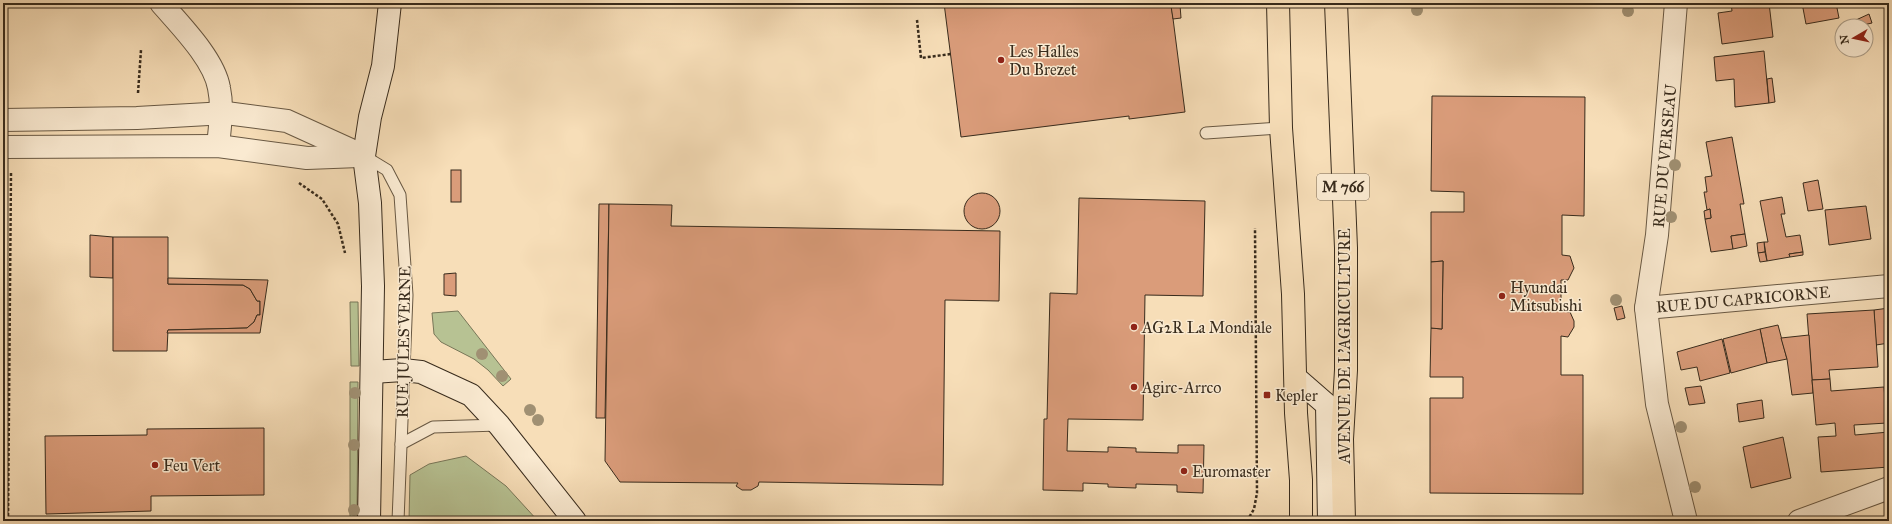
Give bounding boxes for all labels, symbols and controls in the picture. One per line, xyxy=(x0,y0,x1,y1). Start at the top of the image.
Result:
north arrow xyxy=(1834,18,1874,58)
text: N xyxy=(1837,33,1852,45)
place label: Les Halles Du Brezet xyxy=(1009,42,1079,79)
marker: Les Halles Du Brezet xyxy=(996,55,1006,65)
street label: RUE DU VERSEAU xyxy=(1649,83,1680,229)
road number: M 766 xyxy=(1317,174,1369,200)
street label: AVENUE DE L'AGRICULTURE xyxy=(1335,228,1354,465)
street label: RUE JULES VERNE xyxy=(393,266,415,418)
place label: Hyundai Mitsubishi xyxy=(1510,278,1583,315)
street label: RUE DU CAPRICORNE xyxy=(1655,282,1831,317)
marker: Hyundai Mitsubishi xyxy=(1497,291,1507,301)
place label: AG2R La Mondiale xyxy=(1141,318,1272,337)
marker: AG2R La Mondiale xyxy=(1129,322,1139,332)
place label: Agirc-Arrco xyxy=(1141,378,1222,398)
marker: Agirc-Arrco xyxy=(1129,382,1139,392)
place label: Kepler xyxy=(1275,386,1318,405)
marker: Kepler xyxy=(1262,390,1272,400)
place label: Feu Vert xyxy=(163,456,220,475)
marker: Feu Vert xyxy=(150,460,160,470)
place label: Euromaster xyxy=(1192,462,1270,481)
marker: Euromaster xyxy=(1179,466,1189,476)

